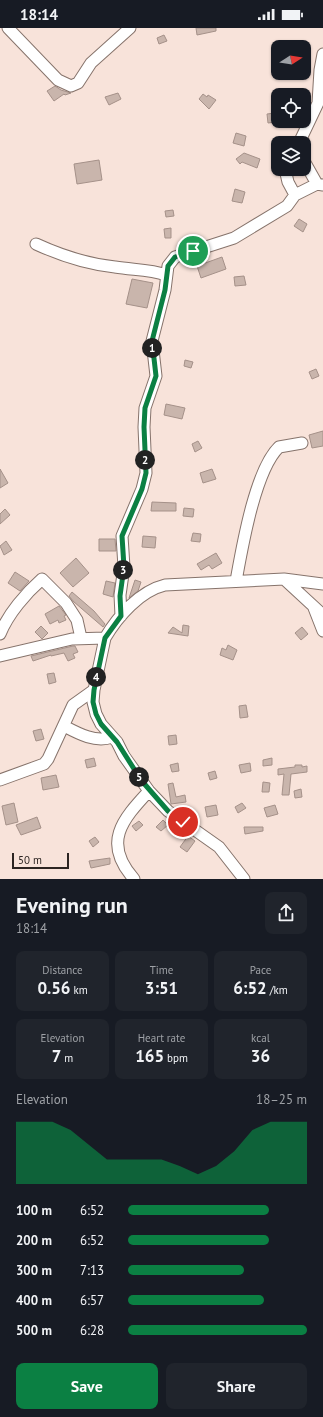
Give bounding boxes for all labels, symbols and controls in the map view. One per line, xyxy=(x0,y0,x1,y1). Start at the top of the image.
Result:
text: 18:14 xyxy=(20,5,58,24)
north arrow xyxy=(271,40,311,80)
map controls xyxy=(271,40,311,176)
button: locate xyxy=(271,88,311,128)
button: layers xyxy=(271,136,311,176)
pin xyxy=(176,234,210,268)
icon: arrive xyxy=(182,240,204,262)
pin: 1 xyxy=(142,338,162,358)
text: 1 xyxy=(149,341,155,355)
pin: 2 xyxy=(135,450,155,470)
text: 2 xyxy=(142,453,148,467)
pin: 3 xyxy=(113,560,133,580)
text: 3 xyxy=(120,563,126,577)
pin: 4 xyxy=(86,667,106,687)
text: 4 xyxy=(93,670,99,684)
pin: 5 xyxy=(129,767,149,787)
text: 5 xyxy=(136,770,142,784)
pin xyxy=(166,805,200,839)
icon: check xyxy=(172,811,194,833)
scale bar xyxy=(12,851,69,870)
text: 50 m xyxy=(18,853,42,867)
text: Evening run xyxy=(16,891,128,919)
button: share xyxy=(265,892,307,934)
text: 18:14 xyxy=(16,920,47,937)
text: Distance xyxy=(42,963,83,977)
text: Time xyxy=(150,963,173,977)
text: Pace xyxy=(250,963,271,977)
text: 0.56 xyxy=(37,977,70,999)
text: 3:51 xyxy=(145,977,178,999)
text: 6:52 xyxy=(233,977,267,999)
text: km xyxy=(70,983,88,997)
text: /km xyxy=(267,983,288,997)
text: Elevation xyxy=(41,1031,84,1045)
text: Heart rate xyxy=(138,1031,185,1045)
text: kcal xyxy=(251,1031,270,1045)
text: 7 xyxy=(52,1045,61,1067)
text: 165 xyxy=(135,1045,164,1067)
text: 36 xyxy=(251,1045,270,1067)
text: m xyxy=(61,1051,73,1065)
text: bpm xyxy=(164,1051,188,1065)
text: Elevation xyxy=(16,1091,68,1108)
text: 18–25 m xyxy=(256,1091,307,1108)
text: 100 m xyxy=(16,1202,52,1219)
text: 6:52 xyxy=(80,1202,104,1219)
text: 200 m xyxy=(16,1232,52,1249)
text: 6:52 xyxy=(80,1232,104,1249)
text: 300 m xyxy=(16,1262,52,1279)
text: 7:13 xyxy=(80,1262,104,1279)
text: 400 m xyxy=(16,1292,52,1309)
text: 6:57 xyxy=(80,1292,104,1309)
text: 500 m xyxy=(16,1322,52,1339)
text: 6:28 xyxy=(80,1322,104,1339)
button: Save xyxy=(16,1363,158,1409)
button: Share xyxy=(166,1363,307,1409)

